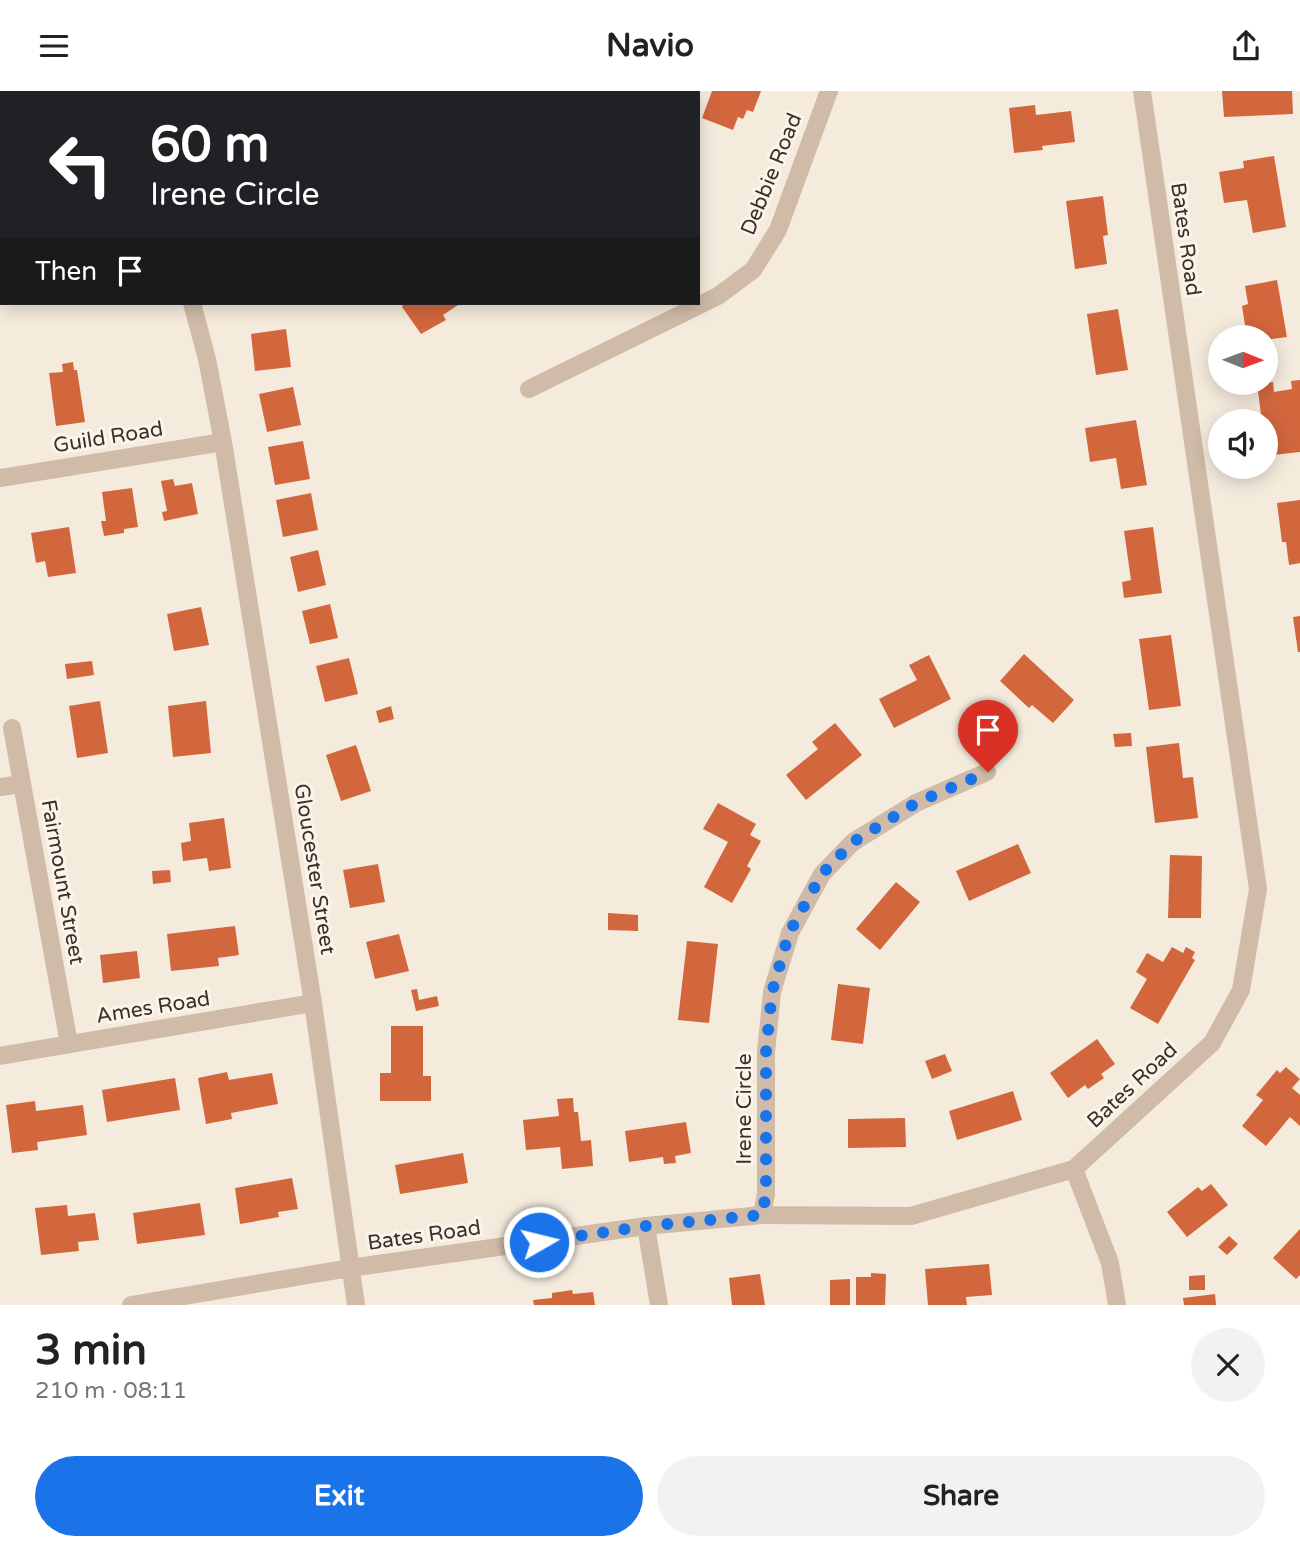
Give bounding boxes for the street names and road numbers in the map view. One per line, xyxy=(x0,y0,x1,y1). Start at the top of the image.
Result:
street label: Debbie Road xyxy=(736,110,807,239)
street label: Bates Road xyxy=(1165,181,1206,297)
street label: Guild Road xyxy=(51,416,165,458)
street label: Gloucester Street xyxy=(289,782,340,956)
street label: Fairmount Street xyxy=(36,798,89,967)
street label: Ames Road xyxy=(94,986,212,1029)
street label: Bates Road xyxy=(1082,1037,1183,1133)
street label: Irene Circle xyxy=(732,1053,757,1165)
street label: Bates Road xyxy=(366,1215,482,1256)

